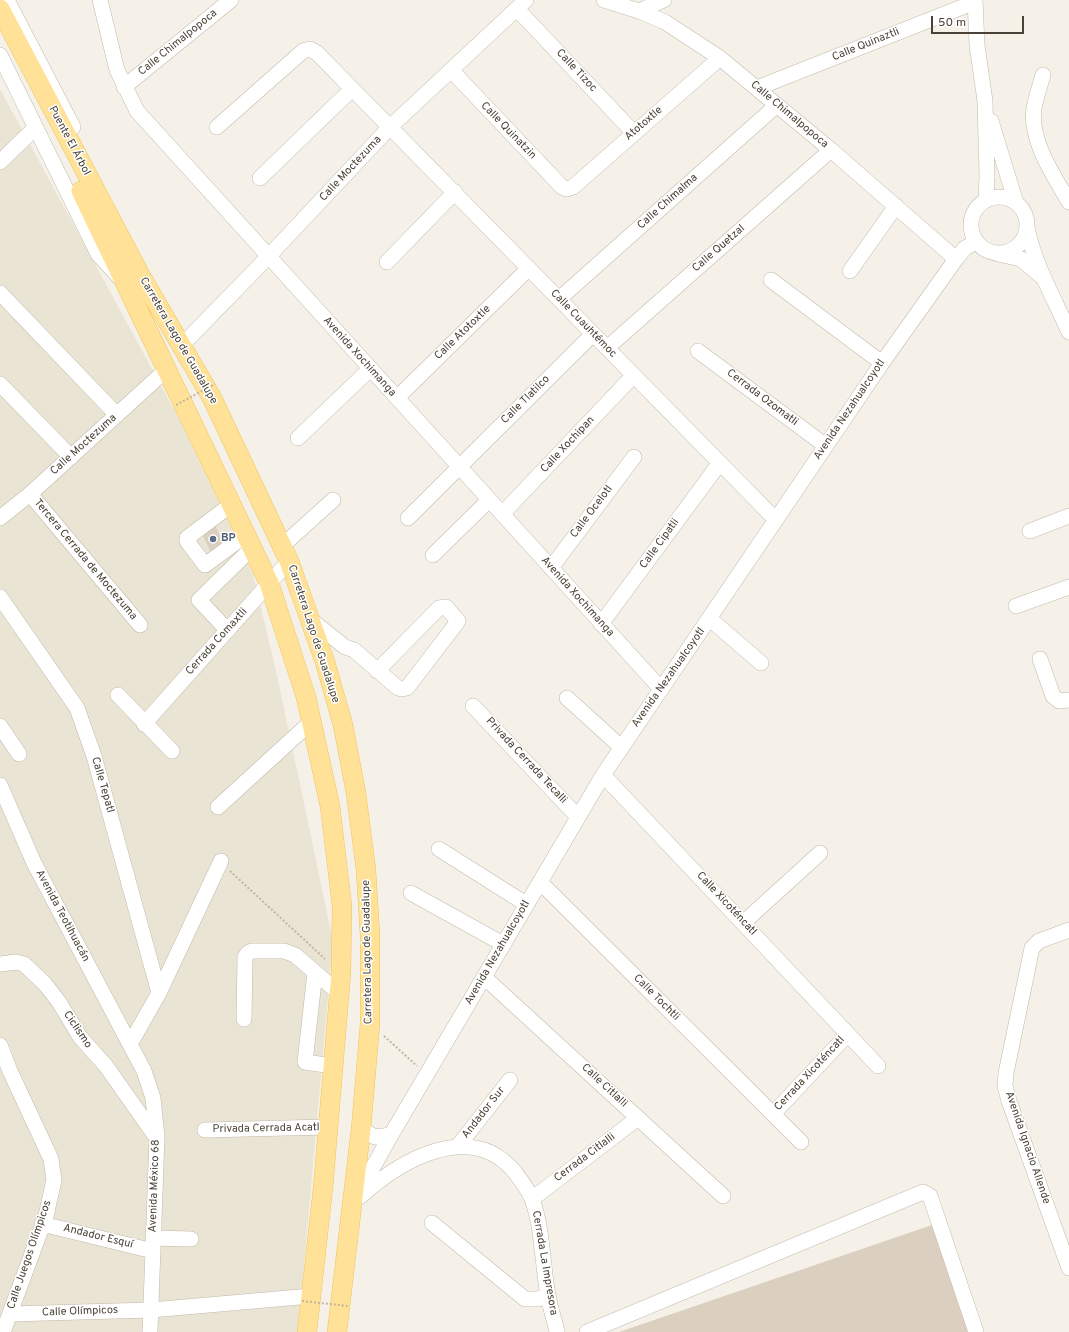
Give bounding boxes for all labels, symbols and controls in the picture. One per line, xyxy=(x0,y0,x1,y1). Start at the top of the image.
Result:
street label: Calle Chimalpopoca xyxy=(136,7,220,79)
scale bar xyxy=(933,8,1026,34)
text: 50 m xyxy=(938,15,966,31)
street label: Calle Quinaztli xyxy=(830,26,902,64)
street label: Calle Tizoc xyxy=(553,47,599,95)
street label: Calle Chimalpopoca xyxy=(747,79,831,151)
street label: Calle Quinatzin xyxy=(477,100,539,162)
street label: Puente El Árbol xyxy=(45,104,93,178)
street label: Atotoxtle xyxy=(622,104,666,144)
street label: Calle Moctezuma xyxy=(317,134,385,204)
street label: Calle Chimalma xyxy=(635,172,701,232)
street label: Calle Quetzal xyxy=(690,223,748,275)
street label: Carretera Lago de Guadalupe xyxy=(136,275,220,407)
street label: Calle Cuauhtémoc xyxy=(547,287,619,361)
street label: Calle Atotoxtle xyxy=(432,303,494,363)
street label: Avenida Xochimanga xyxy=(320,314,398,400)
street label: Avenida Nezahualcoyotl xyxy=(811,357,889,463)
street label: Cerrada Ozomatli xyxy=(724,367,800,429)
street label: Calle Tlatilco xyxy=(499,373,553,427)
street label: Calle Moctezuma xyxy=(48,412,120,478)
street label: Calle Xochipan xyxy=(538,414,598,476)
street label: Calle Ocelotl xyxy=(568,483,616,541)
street label: Tercera Cerrada de Moctezuma xyxy=(31,497,139,623)
street label: Calle Cipatli xyxy=(637,516,683,572)
place label: BP xyxy=(221,532,236,546)
marker: BP xyxy=(208,534,218,544)
street label: Avenida Xochimanga xyxy=(538,554,616,640)
street label: Carretera Lago de Guadalupe xyxy=(284,563,342,705)
street label: Cerrada Comaxtli xyxy=(183,606,251,678)
street label: Avenida Nezahualcoyotl xyxy=(630,626,708,730)
street label: Privada Cerrada Tecalli xyxy=(483,715,569,807)
street label: Calle Tepatl xyxy=(88,756,116,814)
street label: Avenida Teotihuacán xyxy=(32,868,92,964)
street label: Calle Xicoténcatl xyxy=(693,869,759,939)
street label: Carretera Lago de Guadalupe xyxy=(360,880,376,1024)
street label: Avenida Nezahualcoyotl xyxy=(463,898,533,1008)
street label: Calle Tochtli xyxy=(630,972,682,1024)
street label: Ciclismo xyxy=(60,1009,94,1051)
street label: Cerrada Xicoténcatl xyxy=(772,1034,848,1114)
street label: Calle Citlalli xyxy=(578,1061,630,1111)
street label: Andador Sur xyxy=(460,1084,508,1142)
street label: Avenida Ignacio Allende xyxy=(1001,1090,1053,1206)
street label: Privada Cerrada Acatl xyxy=(212,1121,320,1137)
street label: Cerrada Citlalli xyxy=(552,1131,618,1185)
street label: Avenida México 68 xyxy=(147,1139,163,1233)
street label: Calle Juegos Olímpicos xyxy=(5,1199,55,1311)
street label: Cerrada La Impresora xyxy=(528,1210,560,1316)
street label: Andador Esquí xyxy=(62,1222,134,1252)
street label: Calle Olímpicos xyxy=(42,1304,118,1320)

